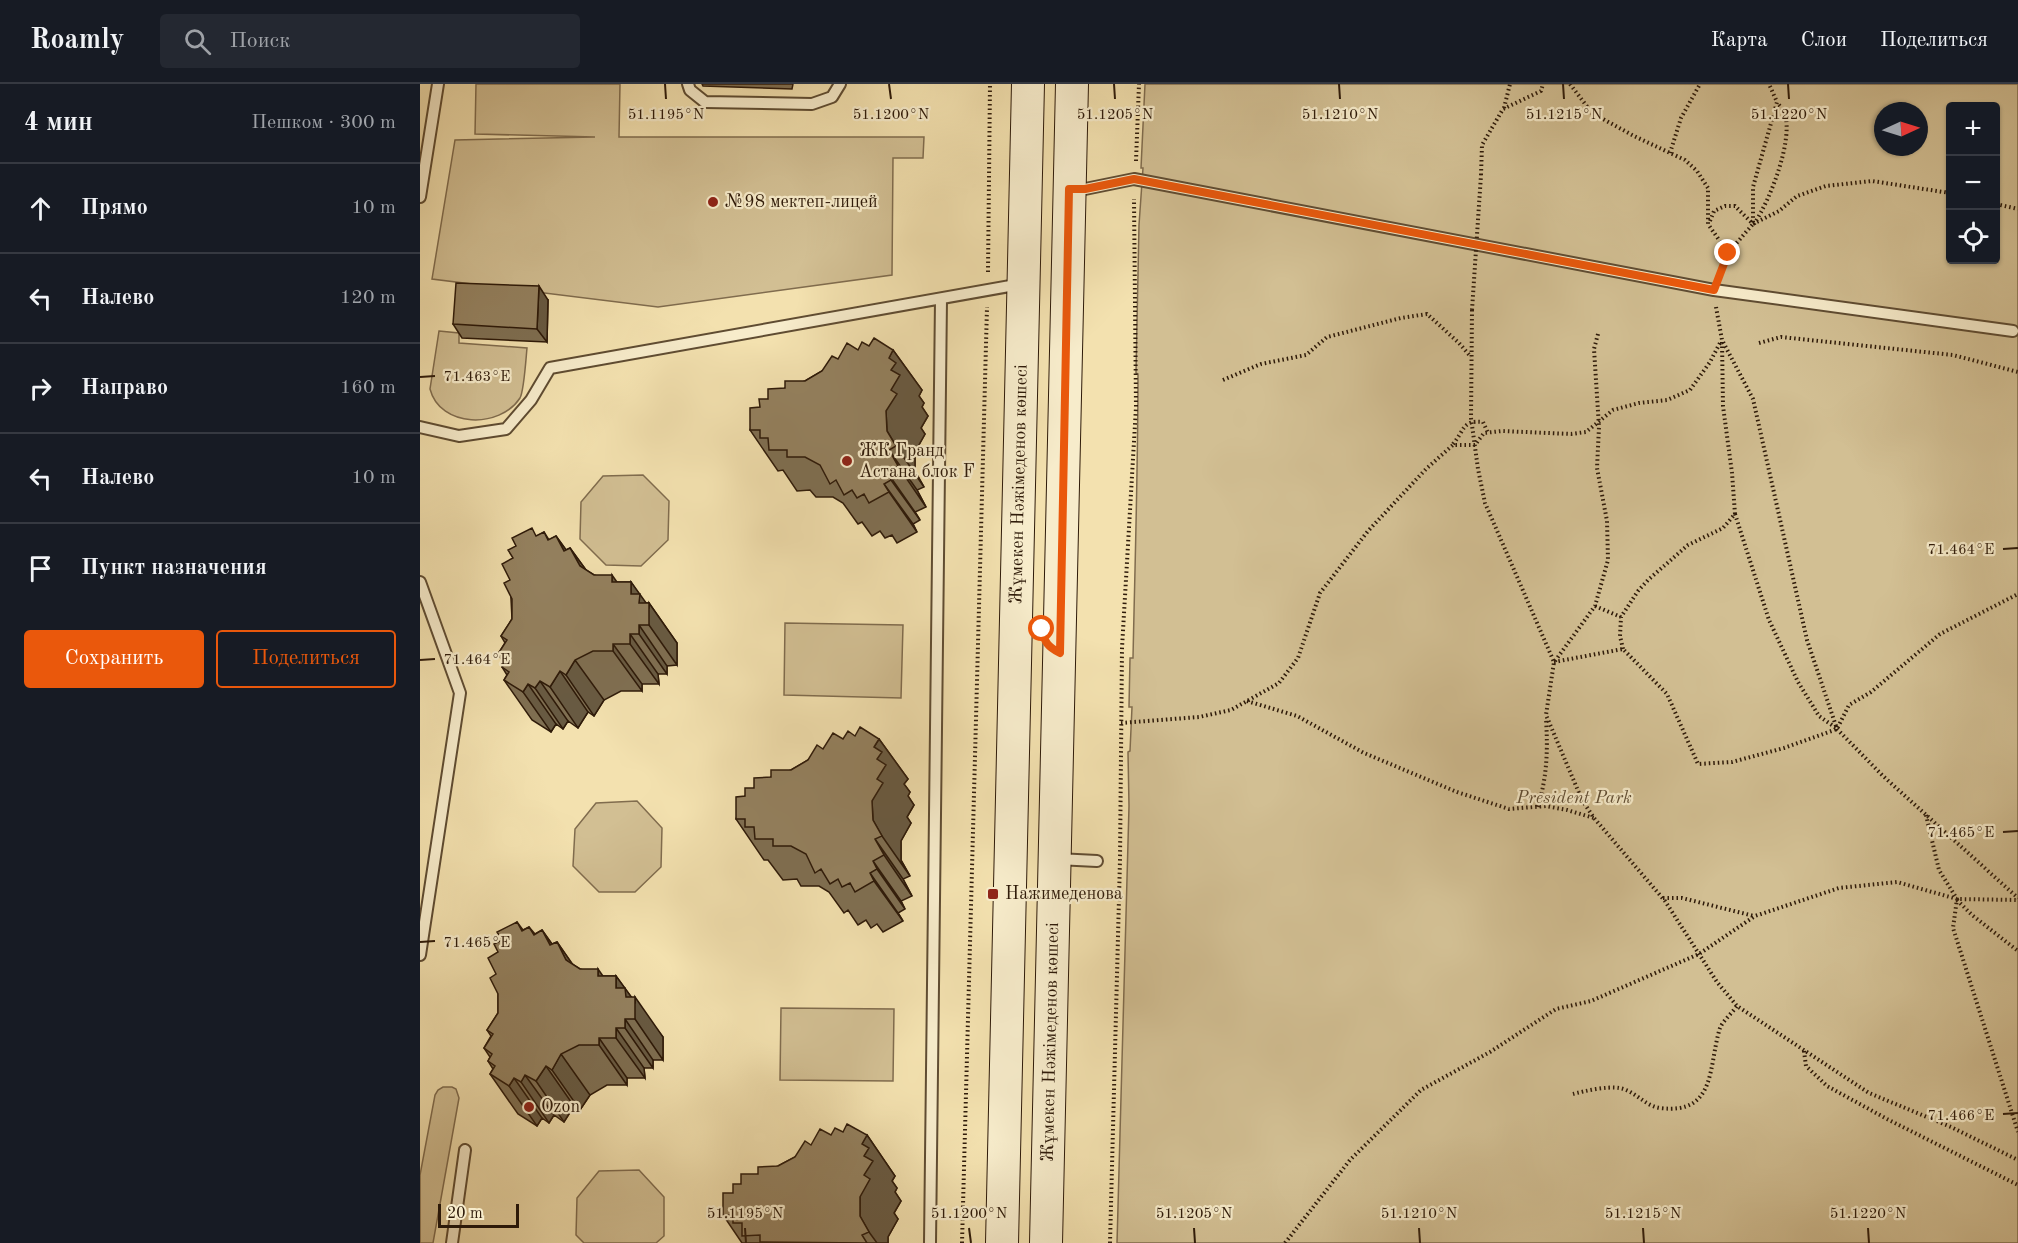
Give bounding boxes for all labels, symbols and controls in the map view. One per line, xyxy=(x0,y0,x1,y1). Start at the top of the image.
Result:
search box xyxy=(160,14,580,68)
icon: search xyxy=(181,25,214,58)
text: Roamly xyxy=(30,27,124,55)
text: Поиск xyxy=(229,30,290,52)
text: Карта xyxy=(1711,30,1768,51)
text: Слои xyxy=(1801,30,1847,51)
text: Поделиться xyxy=(1880,30,1988,51)
north arrow xyxy=(1874,102,1928,156)
map controls xyxy=(1946,102,2000,264)
button: + xyxy=(1946,102,2000,156)
text: 51.1195°N xyxy=(628,108,705,123)
text: 51.1200°N xyxy=(853,108,930,123)
text: 51.1205°N xyxy=(1077,108,1154,123)
text: 51.1210°N xyxy=(1302,108,1379,123)
text: 51.1215°N xyxy=(1526,108,1603,123)
text: 51.1220°N xyxy=(1751,108,1828,123)
text: 4 мин xyxy=(24,110,93,136)
text: Пешком · 300 m xyxy=(251,113,396,133)
button: − xyxy=(1946,156,2000,210)
icon: ahead xyxy=(24,192,57,225)
place label: №98 мектеп-лицей xyxy=(725,193,878,211)
marker: №98 мектеп-лицей xyxy=(706,195,720,209)
text: Прямо xyxy=(81,197,148,219)
text: 10 m xyxy=(351,198,396,218)
button: locate xyxy=(1946,210,2000,264)
route end xyxy=(1714,239,1740,265)
icon: left xyxy=(24,282,57,315)
text: Налево xyxy=(81,287,154,309)
text: 120 m xyxy=(340,288,396,308)
street label: Жұмекен Нәжімеденов көшесі xyxy=(1007,364,1031,604)
text: 71.463°E xyxy=(444,370,510,385)
icon: right xyxy=(24,372,57,405)
text: Направо xyxy=(81,377,168,399)
text: 160 m xyxy=(340,378,396,398)
place label: ЖК Гранд Астана блок F xyxy=(859,442,975,481)
marker: ЖК Гранд Астана блок F xyxy=(840,454,854,468)
icon: left xyxy=(24,462,57,495)
text: Налево xyxy=(81,467,154,489)
text: 10 m xyxy=(351,468,396,488)
text: 71.464°E xyxy=(1928,543,1994,558)
icon: arrive xyxy=(24,552,57,585)
text: Пункт назначения xyxy=(81,557,267,579)
route start xyxy=(1028,615,1054,641)
button: Сохранить xyxy=(24,630,204,688)
button: Поделиться xyxy=(216,630,396,688)
text: 71.464°E xyxy=(444,653,510,668)
park label: President Park xyxy=(1515,789,1632,807)
text: 71.465°E xyxy=(1928,826,1994,841)
place label: Нажимеденова xyxy=(1005,885,1123,903)
marker: Нажимеденова xyxy=(986,887,1000,901)
street label: Жұмекен Нәжімеденов көшесі xyxy=(1039,922,1062,1162)
text: 71.465°E xyxy=(444,936,510,951)
place label: Ozon xyxy=(541,1098,580,1116)
marker: Ozon xyxy=(522,1100,536,1114)
text: 71.466°E xyxy=(1928,1109,1994,1124)
scale bar xyxy=(438,1201,519,1228)
text: 20 m xyxy=(447,1206,483,1222)
text: 51.1195°N xyxy=(707,1207,784,1222)
text: 51.1200°N xyxy=(931,1207,1008,1222)
text: 51.1205°N xyxy=(1156,1207,1233,1222)
text: 51.1210°N xyxy=(1381,1207,1458,1222)
text: 51.1215°N xyxy=(1605,1207,1682,1222)
text: 51.1220°N xyxy=(1830,1207,1907,1222)

